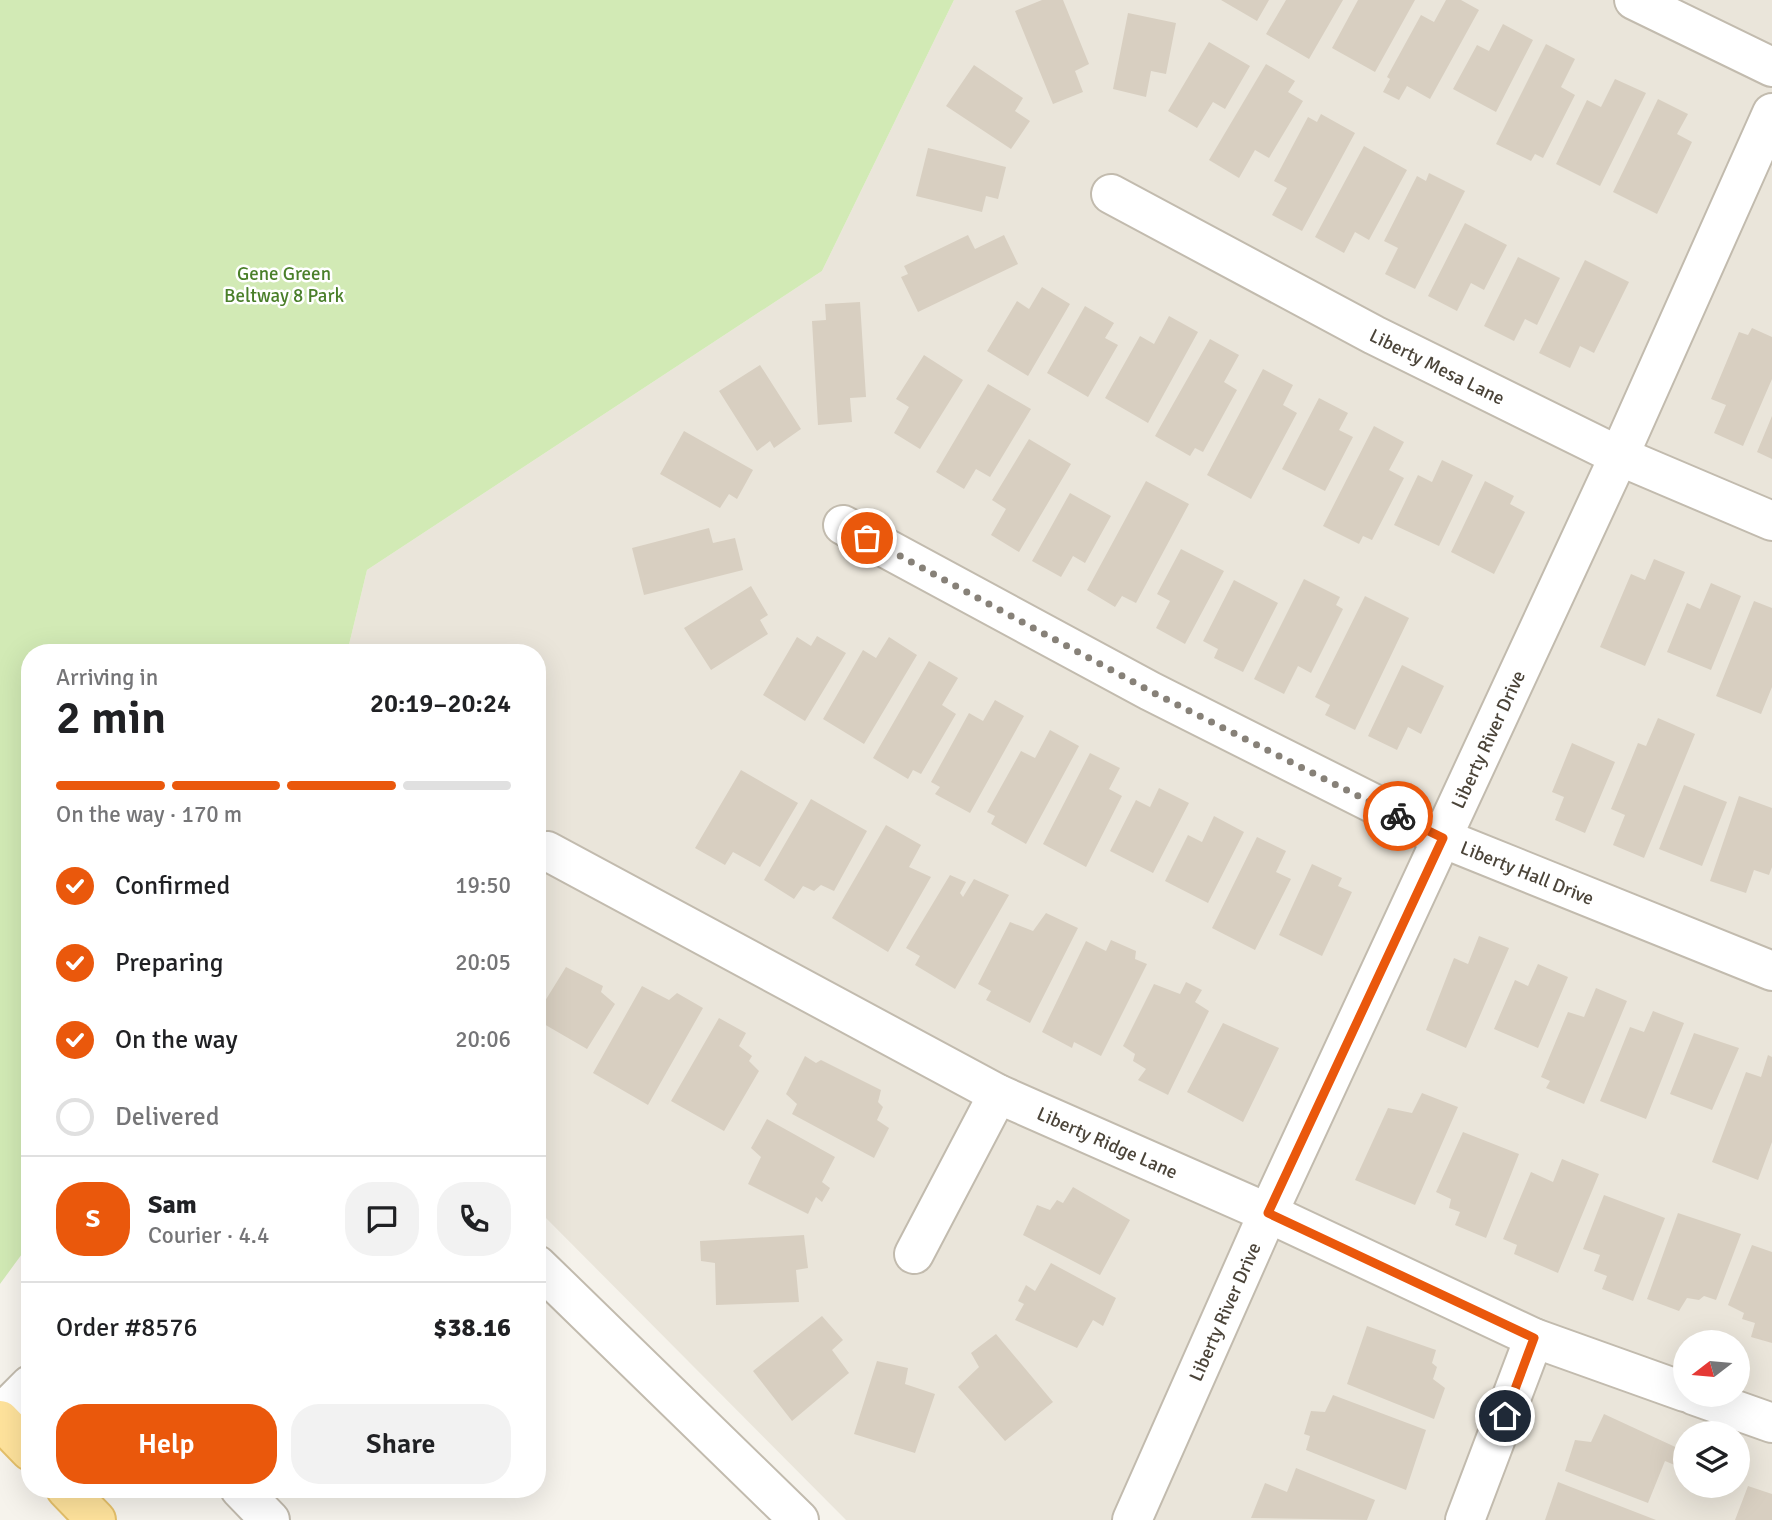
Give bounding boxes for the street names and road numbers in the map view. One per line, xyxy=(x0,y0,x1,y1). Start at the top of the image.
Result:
street label: Liberty Mesa Lane xyxy=(1365,324,1508,411)
street label: Liberty River Drive xyxy=(1446,667,1531,813)
street label: Liberty Hall Drive xyxy=(1457,836,1597,911)
street label: Liberty Ridge Lane xyxy=(1033,1102,1181,1185)
street label: Liberty River Drive xyxy=(1184,1239,1267,1385)

